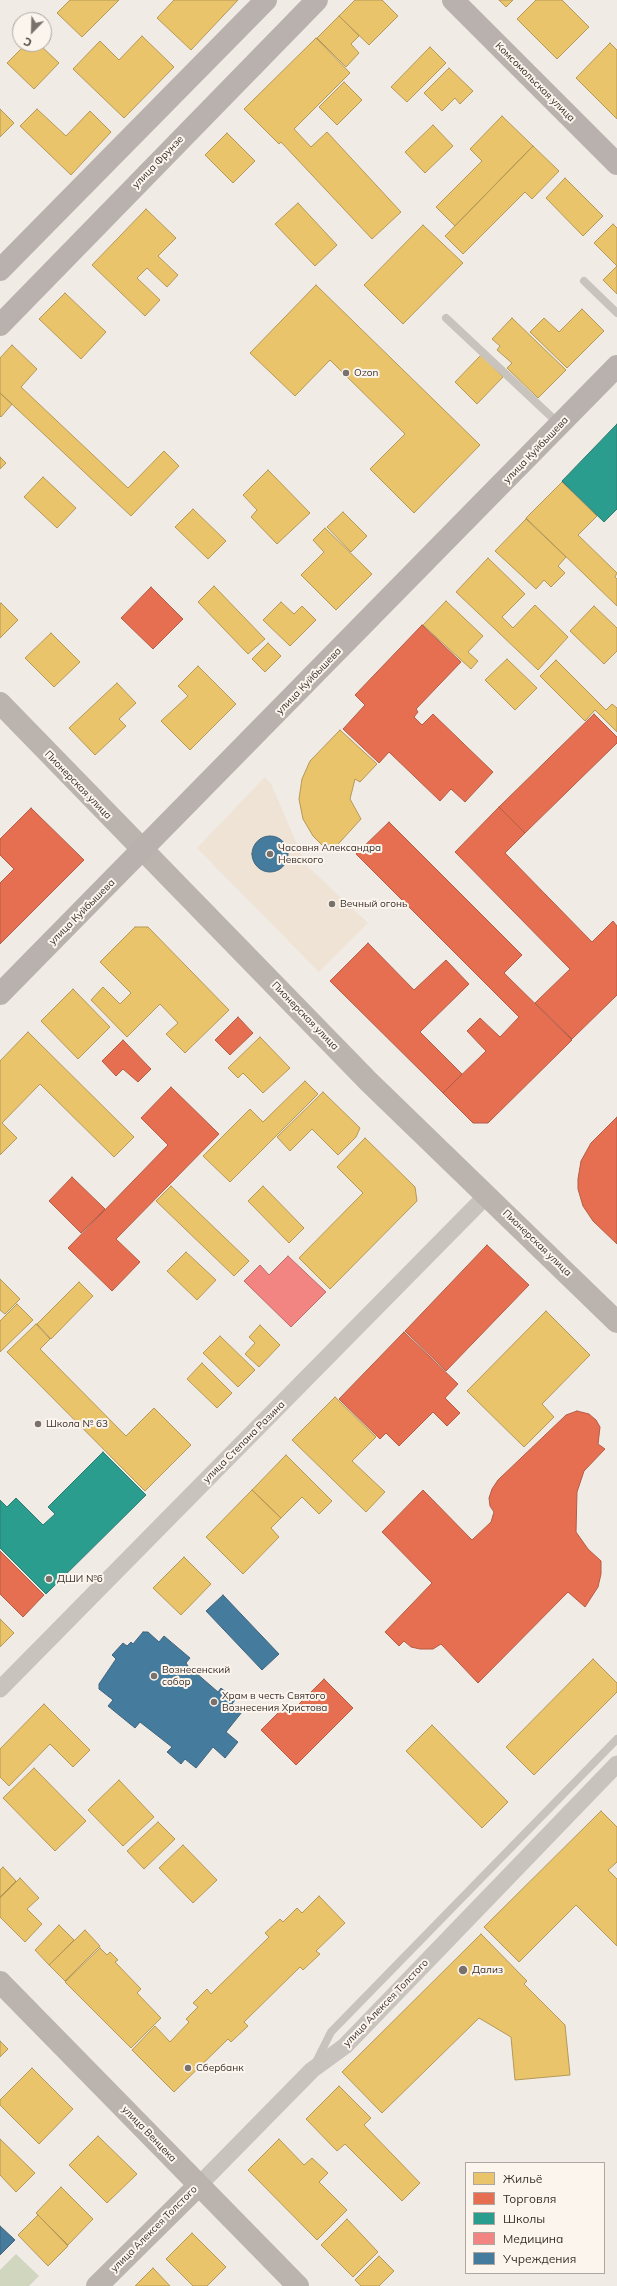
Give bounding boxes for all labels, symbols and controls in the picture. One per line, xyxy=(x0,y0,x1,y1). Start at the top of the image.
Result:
north arrow xyxy=(12,12,52,52)
text: С xyxy=(22,34,34,50)
street label: Комсомольская улица xyxy=(493,40,577,124)
street label: улица Фрунзе xyxy=(130,133,186,191)
place label: Ozon xyxy=(354,367,378,379)
marker: Ozon xyxy=(341,368,351,378)
street label: улица Куйбышева xyxy=(501,414,571,486)
street label: улица Куйбышева xyxy=(274,645,344,717)
street label: Пионерская улица xyxy=(42,748,114,822)
place label: Часовня Александра Невского xyxy=(278,842,381,866)
marker: Часовня Александра Невского xyxy=(265,849,275,859)
street label: улица Куйбышева xyxy=(47,877,117,947)
place label: Вечный огонь xyxy=(340,898,407,910)
marker: Вечный огонь xyxy=(327,899,337,909)
street label: Пионерская улица xyxy=(269,979,341,1053)
street label: Пионерская улица xyxy=(500,1207,574,1279)
street label: улица Степана Разина xyxy=(201,1399,287,1485)
place label: Школа № 63 xyxy=(46,1418,108,1430)
marker: Школа № 63 xyxy=(33,1419,43,1429)
place label: ДШИ №6 xyxy=(57,1573,103,1585)
marker: ДШИ №6 xyxy=(44,1574,54,1584)
place label: Вознесенский собор xyxy=(162,1664,230,1688)
marker: Вознесенский собор xyxy=(149,1671,159,1681)
place label: Храм в честь Святого Вознесения Христова xyxy=(222,1690,327,1714)
marker: Храм в честь Святого Вознесения Христова xyxy=(209,1697,219,1707)
street label: улица Алексея Толстого xyxy=(341,1957,431,2049)
marker: Дализ xyxy=(457,1964,469,1976)
place label: Дализ xyxy=(472,1964,503,1976)
place label: Сбербанк xyxy=(196,2062,244,2074)
marker: Сбербанк xyxy=(183,2063,193,2073)
street label: улица Венцека xyxy=(119,2104,179,2164)
legend xyxy=(465,2162,605,2274)
text: Жильё xyxy=(503,2171,542,2186)
street label: улица Алексея Толстого xyxy=(108,2183,200,2275)
text: Торговля xyxy=(503,2191,556,2206)
text: Школы xyxy=(503,2211,545,2226)
text: Медицина xyxy=(503,2231,563,2246)
text: Учреждения xyxy=(503,2251,576,2266)

